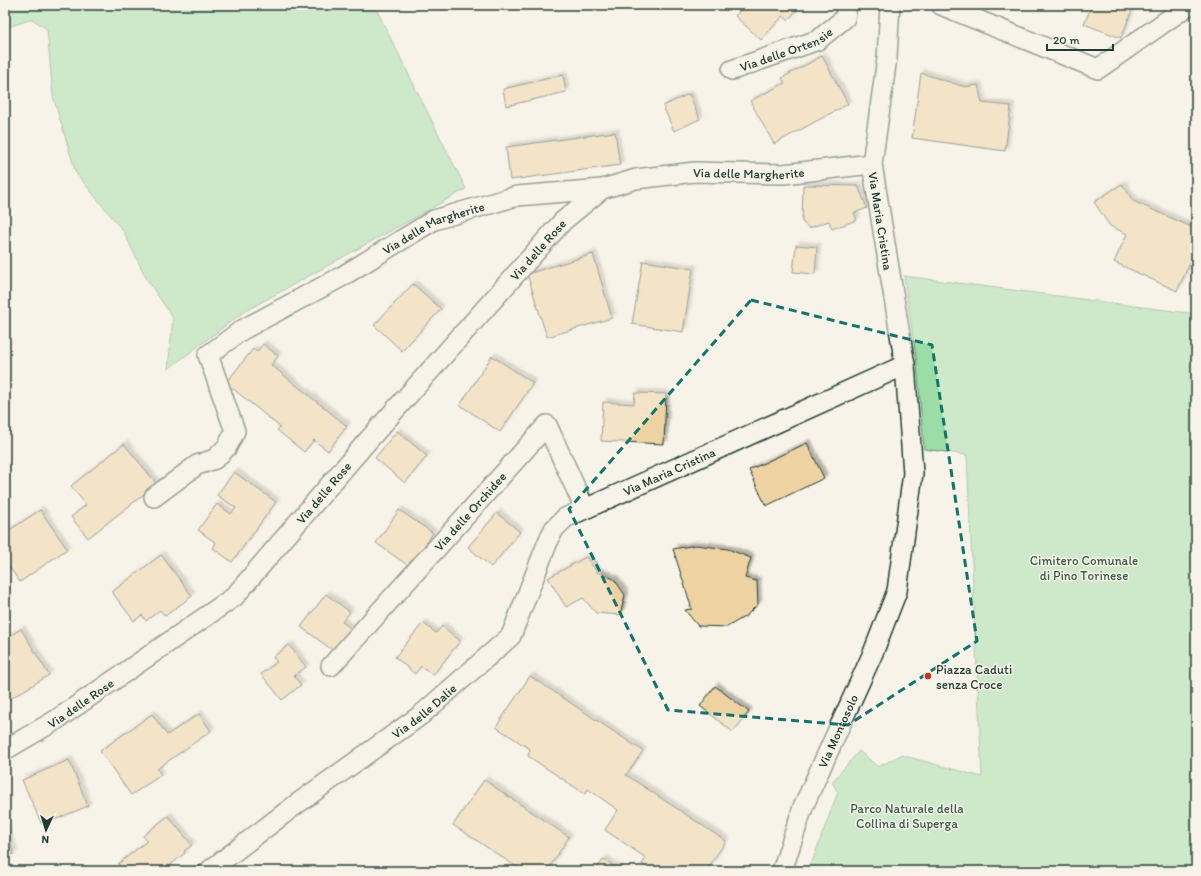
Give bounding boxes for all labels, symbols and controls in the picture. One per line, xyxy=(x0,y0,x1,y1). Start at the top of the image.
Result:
street label: Via delle Ortensie xyxy=(738,24,836,75)
scale bar xyxy=(1047,26,1113,52)
text: 20 m xyxy=(1053,33,1080,47)
street label: Via delle Margherite xyxy=(693,165,805,182)
street label: Via Maria Cristina xyxy=(865,171,896,272)
street label: Via delle Margherite xyxy=(380,199,486,258)
street label: Via delle Rose xyxy=(507,216,569,284)
street label: Via Maria Cristina xyxy=(621,444,718,499)
street label: Via delle Rose xyxy=(293,459,354,527)
street label: Via delle Orchidee xyxy=(431,469,509,554)
park label: Cimitero Comunale di Pino Torinese xyxy=(1030,553,1138,583)
place label: Piazza Caduti senza Croce xyxy=(936,662,1012,692)
marker: Piazza Caduti senza Croce xyxy=(923,671,933,681)
street label: Via delle Rose xyxy=(45,675,117,731)
street label: Via delle Dalie xyxy=(389,681,459,742)
street label: Via Montosolo xyxy=(815,692,861,770)
park label: Parco Naturale della Collina di Superga xyxy=(850,801,964,831)
north arrow xyxy=(26,810,66,850)
text: N xyxy=(41,833,50,846)

